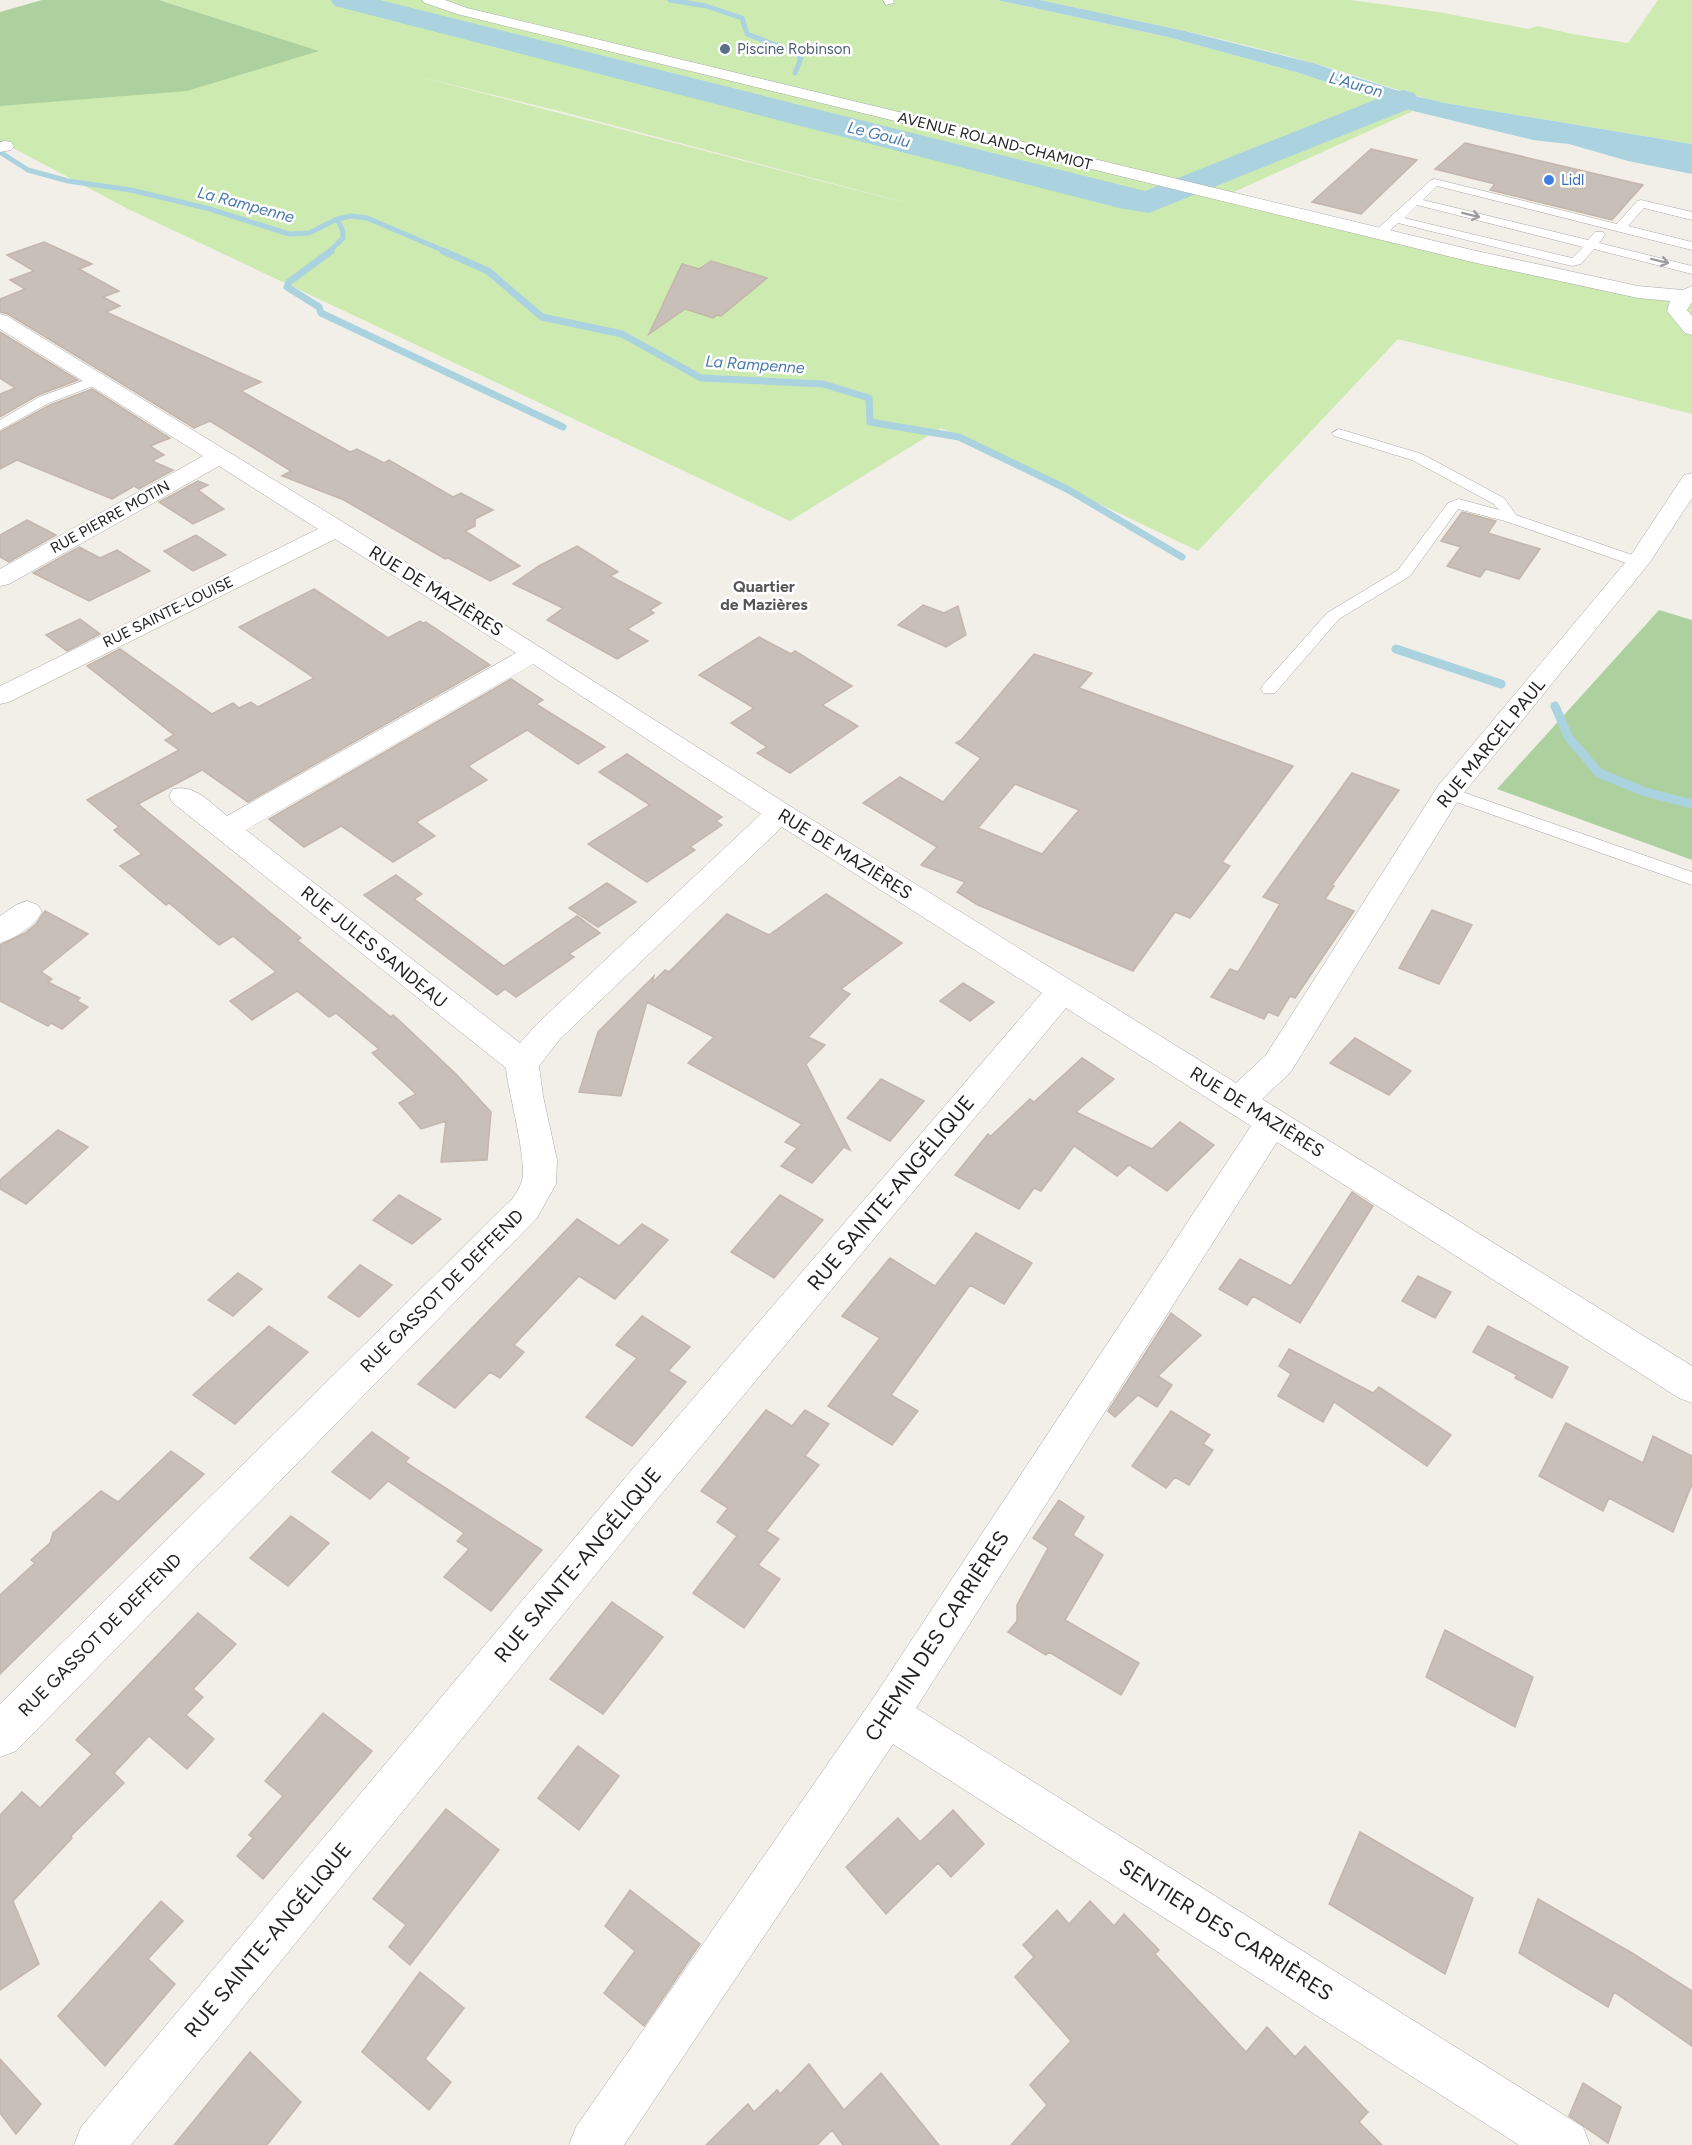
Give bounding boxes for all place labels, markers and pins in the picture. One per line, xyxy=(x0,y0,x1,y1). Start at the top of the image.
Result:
place label: Piscine Robinson xyxy=(737,40,851,58)
marker: Piscine Robinson xyxy=(718,42,732,56)
place label: Lidl xyxy=(1561,171,1584,189)
marker: Lidl xyxy=(1542,173,1556,187)

